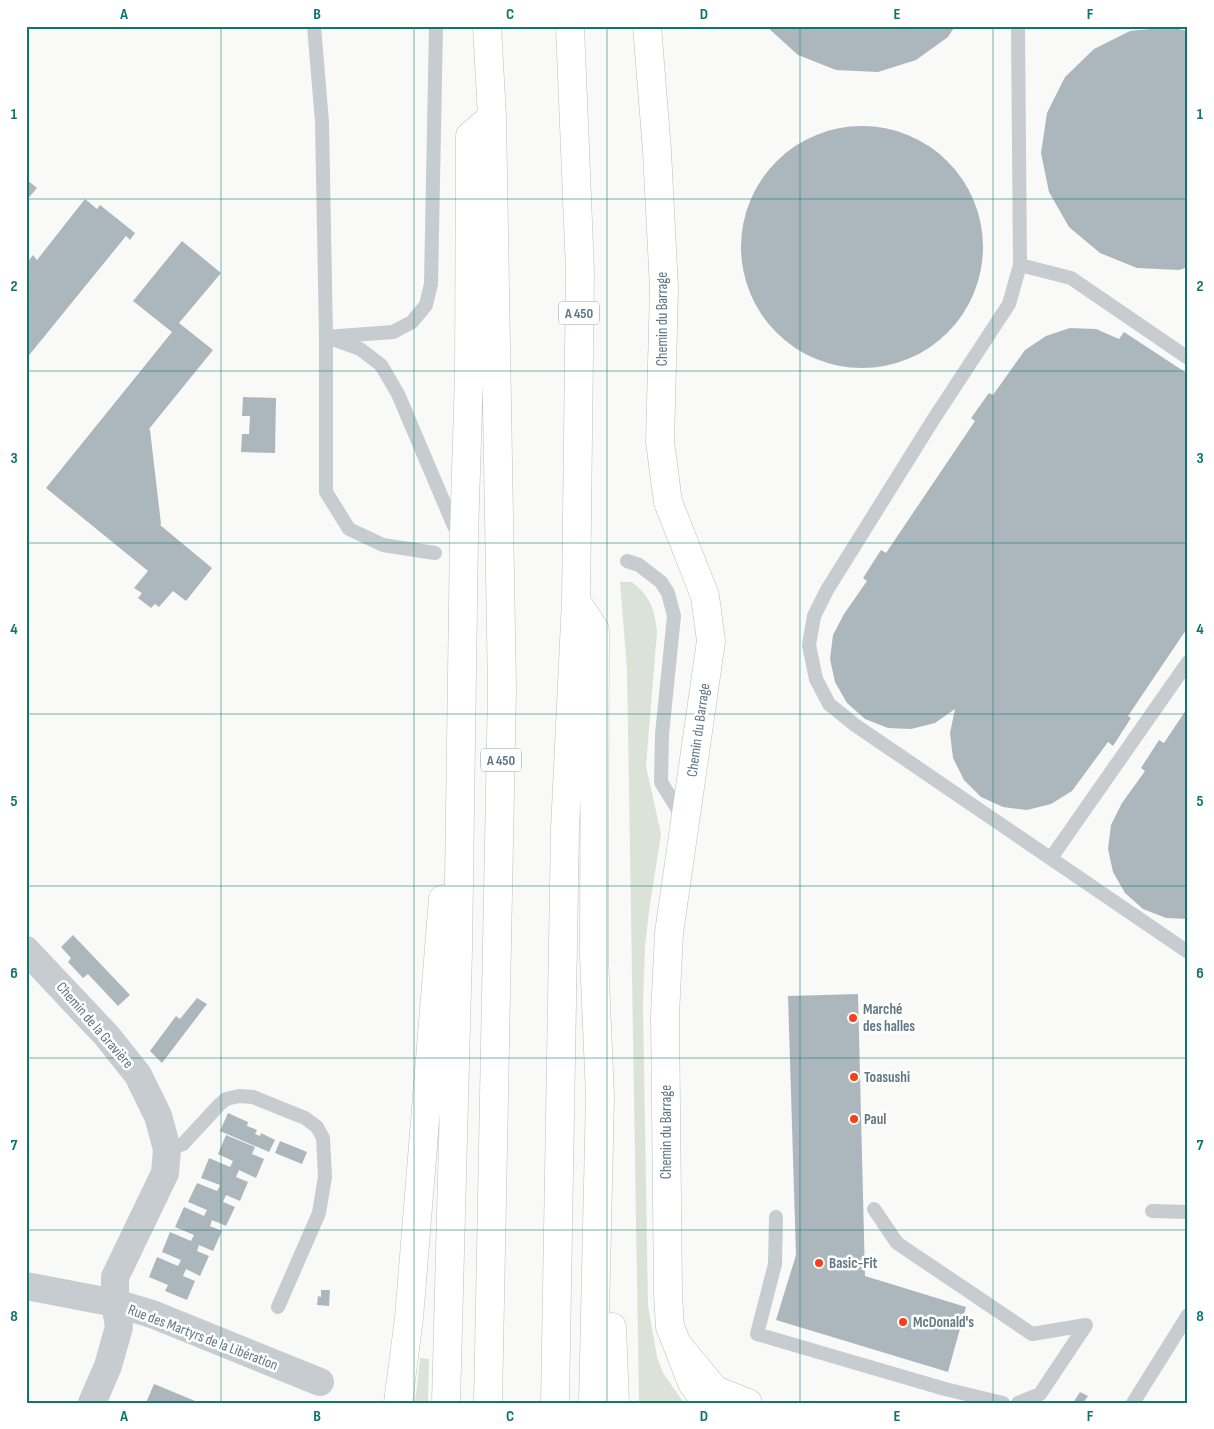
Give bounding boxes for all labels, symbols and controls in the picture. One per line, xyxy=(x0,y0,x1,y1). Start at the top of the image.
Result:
text: A xyxy=(119,5,128,24)
text: B xyxy=(313,5,321,24)
text: C xyxy=(506,5,514,24)
text: D xyxy=(700,5,708,24)
text: E xyxy=(894,5,901,24)
text: F xyxy=(1087,5,1094,24)
text: 1 xyxy=(11,105,18,124)
text: 1 xyxy=(1197,105,1204,124)
street label: Chemin du Barrage xyxy=(653,272,672,366)
text: 2 xyxy=(10,277,18,296)
text: 2 xyxy=(1196,277,1204,296)
road number: A 450 xyxy=(559,302,599,324)
text: 3 xyxy=(10,449,18,468)
text: 3 xyxy=(1196,449,1204,468)
text: 4 xyxy=(10,620,18,639)
text: 4 xyxy=(1196,620,1204,639)
street label: Chemin du Barrage xyxy=(683,682,714,778)
road number: A 450 xyxy=(481,748,521,772)
text: 5 xyxy=(10,792,18,811)
text: 5 xyxy=(1196,792,1204,811)
text: 6 xyxy=(10,964,18,983)
text: 6 xyxy=(1196,964,1204,983)
street label: Chemin de la Gravière xyxy=(52,978,137,1073)
place label: Marché des halles xyxy=(863,1000,915,1036)
marker: Marché des halles xyxy=(847,1012,859,1024)
place label: Toasushi xyxy=(864,1068,910,1087)
marker: Toasushi xyxy=(848,1071,860,1083)
street label: Chemin du Barrage xyxy=(657,1085,676,1179)
place label: Paul xyxy=(864,1110,886,1129)
marker: Paul xyxy=(848,1113,860,1125)
text: 7 xyxy=(11,1136,18,1155)
text: 7 xyxy=(1197,1136,1204,1155)
place label: Basic-Fit xyxy=(829,1254,878,1273)
marker: Basic-Fit xyxy=(813,1257,825,1269)
street label: Rue des Martyrs de la Libération xyxy=(125,1300,281,1375)
text: 8 xyxy=(10,1307,18,1326)
text: 8 xyxy=(1196,1307,1204,1326)
place label: McDonald's xyxy=(913,1313,974,1332)
marker: McDonald's xyxy=(897,1316,909,1328)
text: A xyxy=(119,1407,128,1426)
text: B xyxy=(313,1407,321,1426)
text: C xyxy=(506,1407,514,1426)
text: D xyxy=(700,1407,708,1426)
text: E xyxy=(894,1407,901,1426)
text: F xyxy=(1087,1407,1094,1426)

